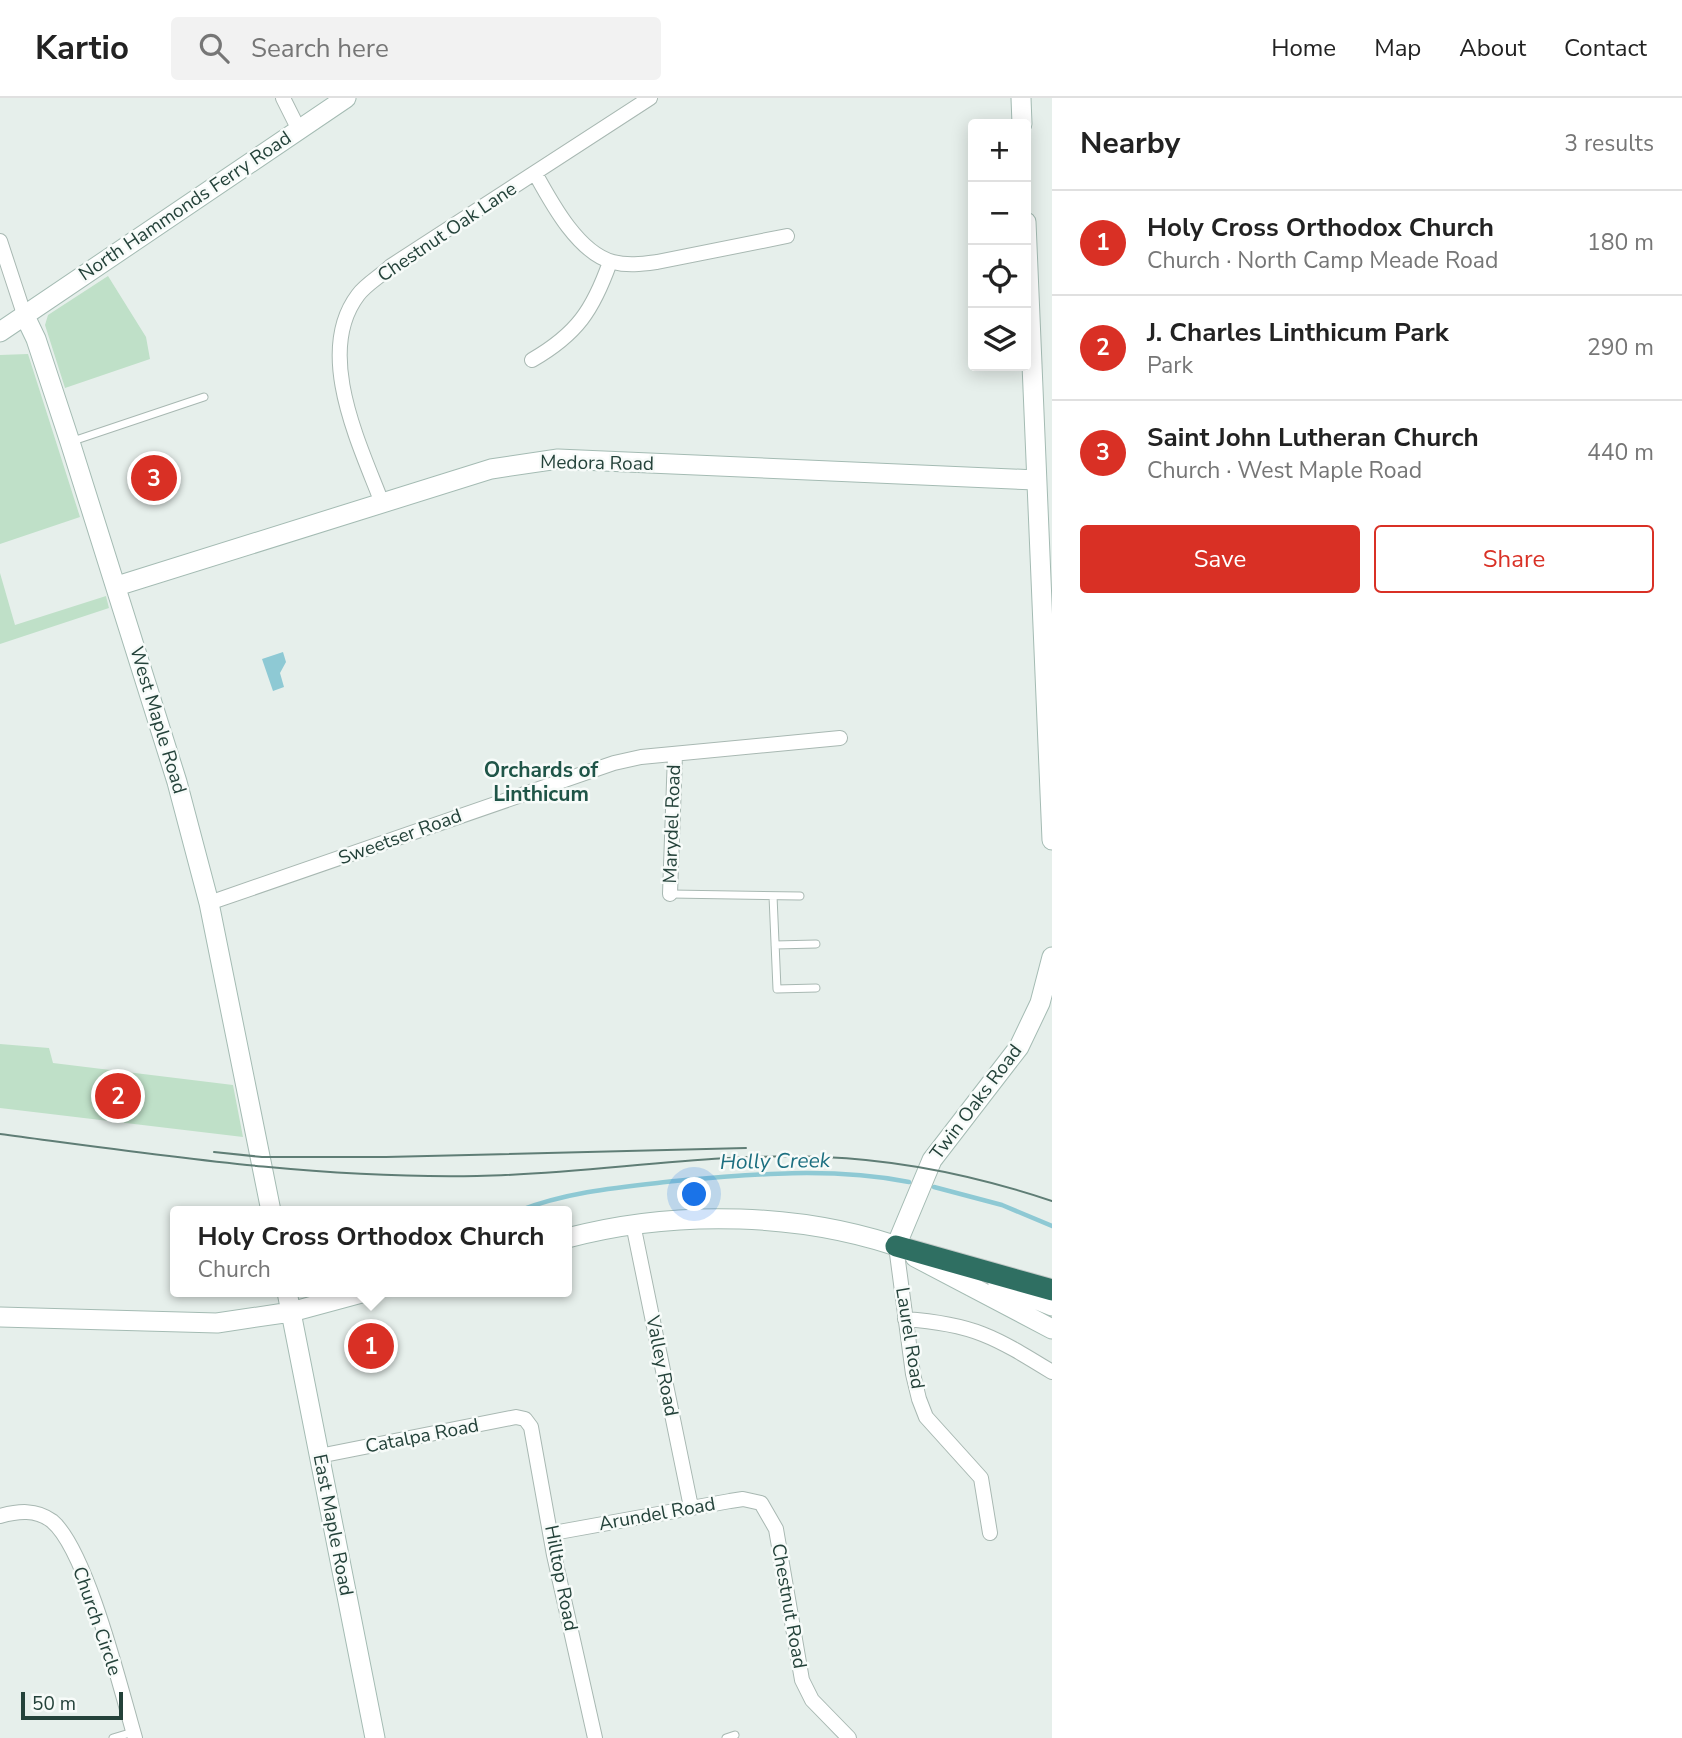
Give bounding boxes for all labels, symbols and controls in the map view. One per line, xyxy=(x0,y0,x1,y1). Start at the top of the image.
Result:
search box xyxy=(171,17,661,80)
text: Kartio xyxy=(35,26,129,71)
icon: search xyxy=(195,29,233,67)
text: Search here xyxy=(251,31,389,66)
text: Home xyxy=(1271,32,1336,64)
text: Map xyxy=(1374,32,1421,64)
text: About xyxy=(1459,32,1526,64)
text: Contact xyxy=(1564,32,1647,64)
map controls xyxy=(968,119,1031,371)
button: + xyxy=(968,119,1031,182)
text: Nearby xyxy=(1080,123,1180,164)
street label: North Hammonds Ferry Road xyxy=(74,125,296,287)
text: 3 results xyxy=(1564,128,1654,159)
street label: Chestnut Oak Lane xyxy=(372,176,522,288)
button: − xyxy=(968,182,1031,245)
text: Holy Cross Orthodox Church xyxy=(1147,210,1494,245)
text: 1 xyxy=(1096,227,1110,258)
text: 180 m xyxy=(1587,227,1654,258)
button: locate xyxy=(968,245,1031,308)
text: Church · North Camp Meade Road xyxy=(1147,245,1498,276)
button: layers xyxy=(968,308,1031,371)
text: J. Charles Linthicum Park xyxy=(1147,315,1449,350)
text: 2 xyxy=(1096,332,1110,363)
text: 290 m xyxy=(1587,332,1654,363)
text: Park xyxy=(1147,350,1193,381)
text: Saint John Lutheran Church xyxy=(1147,420,1479,455)
text: 3 xyxy=(1096,437,1110,468)
text: 440 m xyxy=(1587,437,1654,468)
street label: Medora Road xyxy=(540,449,654,477)
pin: 3 xyxy=(131,452,177,504)
text: Church · West Maple Road xyxy=(1147,455,1422,486)
button: Save xyxy=(1080,525,1360,593)
button: Share xyxy=(1374,525,1654,593)
street label: West Maple Road xyxy=(123,643,193,797)
district label: Orchards of Linthicum xyxy=(484,756,599,808)
street label: Marydel Road xyxy=(657,764,687,884)
street label: Sweetser Road xyxy=(335,803,465,871)
street label: Twin Oaks Road xyxy=(924,1039,1028,1165)
pin: 2 xyxy=(95,1070,141,1122)
water label: Holly Creek xyxy=(720,1146,831,1176)
your location xyxy=(677,1177,711,1211)
popup xyxy=(170,1206,572,1297)
text: Holy Cross Orthodox Church xyxy=(197,1219,545,1254)
text: Church xyxy=(197,1254,271,1285)
street label: Laurel Road xyxy=(889,1285,931,1391)
street label: Valley Road xyxy=(639,1312,684,1419)
pin: 1 xyxy=(348,1320,394,1372)
street label: Catalpa Road xyxy=(363,1412,481,1460)
street label: East Maple Road xyxy=(307,1452,359,1598)
street label: Arundel Road xyxy=(597,1491,717,1537)
street label: Hilltop Road xyxy=(538,1523,584,1633)
street label: Chestnut Road xyxy=(765,1541,813,1671)
street label: Church Circle xyxy=(66,1563,128,1679)
scale bar xyxy=(21,1689,122,1721)
text: 50 m xyxy=(32,1691,76,1717)

